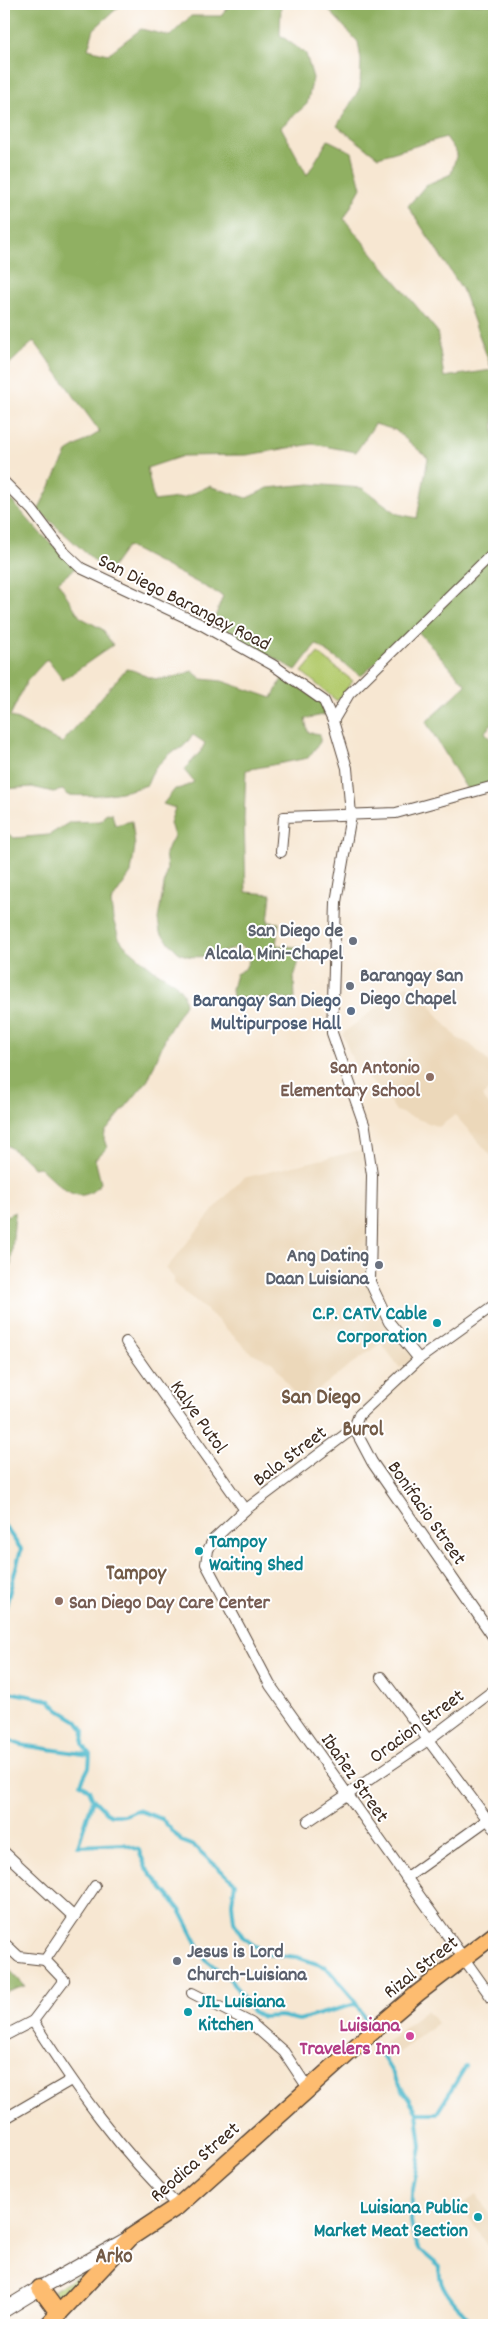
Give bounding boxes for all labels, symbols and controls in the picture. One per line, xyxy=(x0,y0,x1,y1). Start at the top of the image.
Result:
street label: San Diego Barangay Road xyxy=(93,548,275,659)
place label: San Diego de Alcala Mini-Chapel xyxy=(205,918,343,969)
marker: San Diego de Alcala Mini-Chapel xyxy=(347,935,359,947)
place label: Barangay San Diego Chapel xyxy=(360,963,463,1014)
marker: Barangay San Diego Chapel xyxy=(344,980,356,992)
place label: Barangay San Diego Multipurpose Hall xyxy=(193,988,341,1039)
marker: Barangay San Diego Multipurpose Hall xyxy=(345,1005,357,1017)
place label: San Antonio Elementary School xyxy=(280,1055,420,1106)
marker: San Antonio Elementary School xyxy=(424,1071,436,1083)
place label: Ang Dating Daan Luisiana xyxy=(266,1243,370,1294)
marker: Ang Dating Daan Luisiana xyxy=(373,1259,385,1271)
place label: C.P. CATV Cable Corporation xyxy=(312,1301,427,1352)
marker: C.P. CATV Cable Corporation xyxy=(431,1317,443,1329)
street label: Kalye Putol xyxy=(162,1375,233,1460)
district label: San Diego xyxy=(281,1383,361,1414)
district label: Burol xyxy=(342,1416,385,1446)
street label: Bala Street xyxy=(248,1420,334,1495)
street label: Bonifacio Street xyxy=(379,1456,472,1572)
place label: Tampoy Waiting Shed xyxy=(209,1529,303,1580)
marker: Tampoy Waiting Shed xyxy=(193,1545,205,1557)
district label: Tampoy xyxy=(106,1560,168,1590)
place label: San Diego Day Care Center xyxy=(69,1590,271,1618)
marker: San Diego Day Care Center xyxy=(53,1595,65,1607)
street label: Oracion Street xyxy=(365,1683,471,1771)
street label: Ibañez Street xyxy=(313,1728,395,1829)
street label: Rizal Street xyxy=(378,1930,465,2007)
place label: Jesus is Lord Church-Luisiana xyxy=(187,1939,307,1990)
marker: Jesus is Lord Church-Luisiana xyxy=(171,1955,183,1967)
place label: JIL Luisiana Kitchen xyxy=(198,1989,285,2040)
marker: JIL Luisiana Kitchen xyxy=(182,2006,194,2018)
place label: Luisiana Travelers Inn xyxy=(299,2013,401,2064)
marker: Luisiana Travelers Inn xyxy=(404,2030,416,2042)
street label: Reodica Street xyxy=(145,2116,247,2210)
place label: Luisiana Public Market Meat Section xyxy=(314,2195,468,2246)
marker: Luisiana Public Market Meat Section xyxy=(472,2211,484,2223)
district label: Arko xyxy=(95,2243,133,2273)

